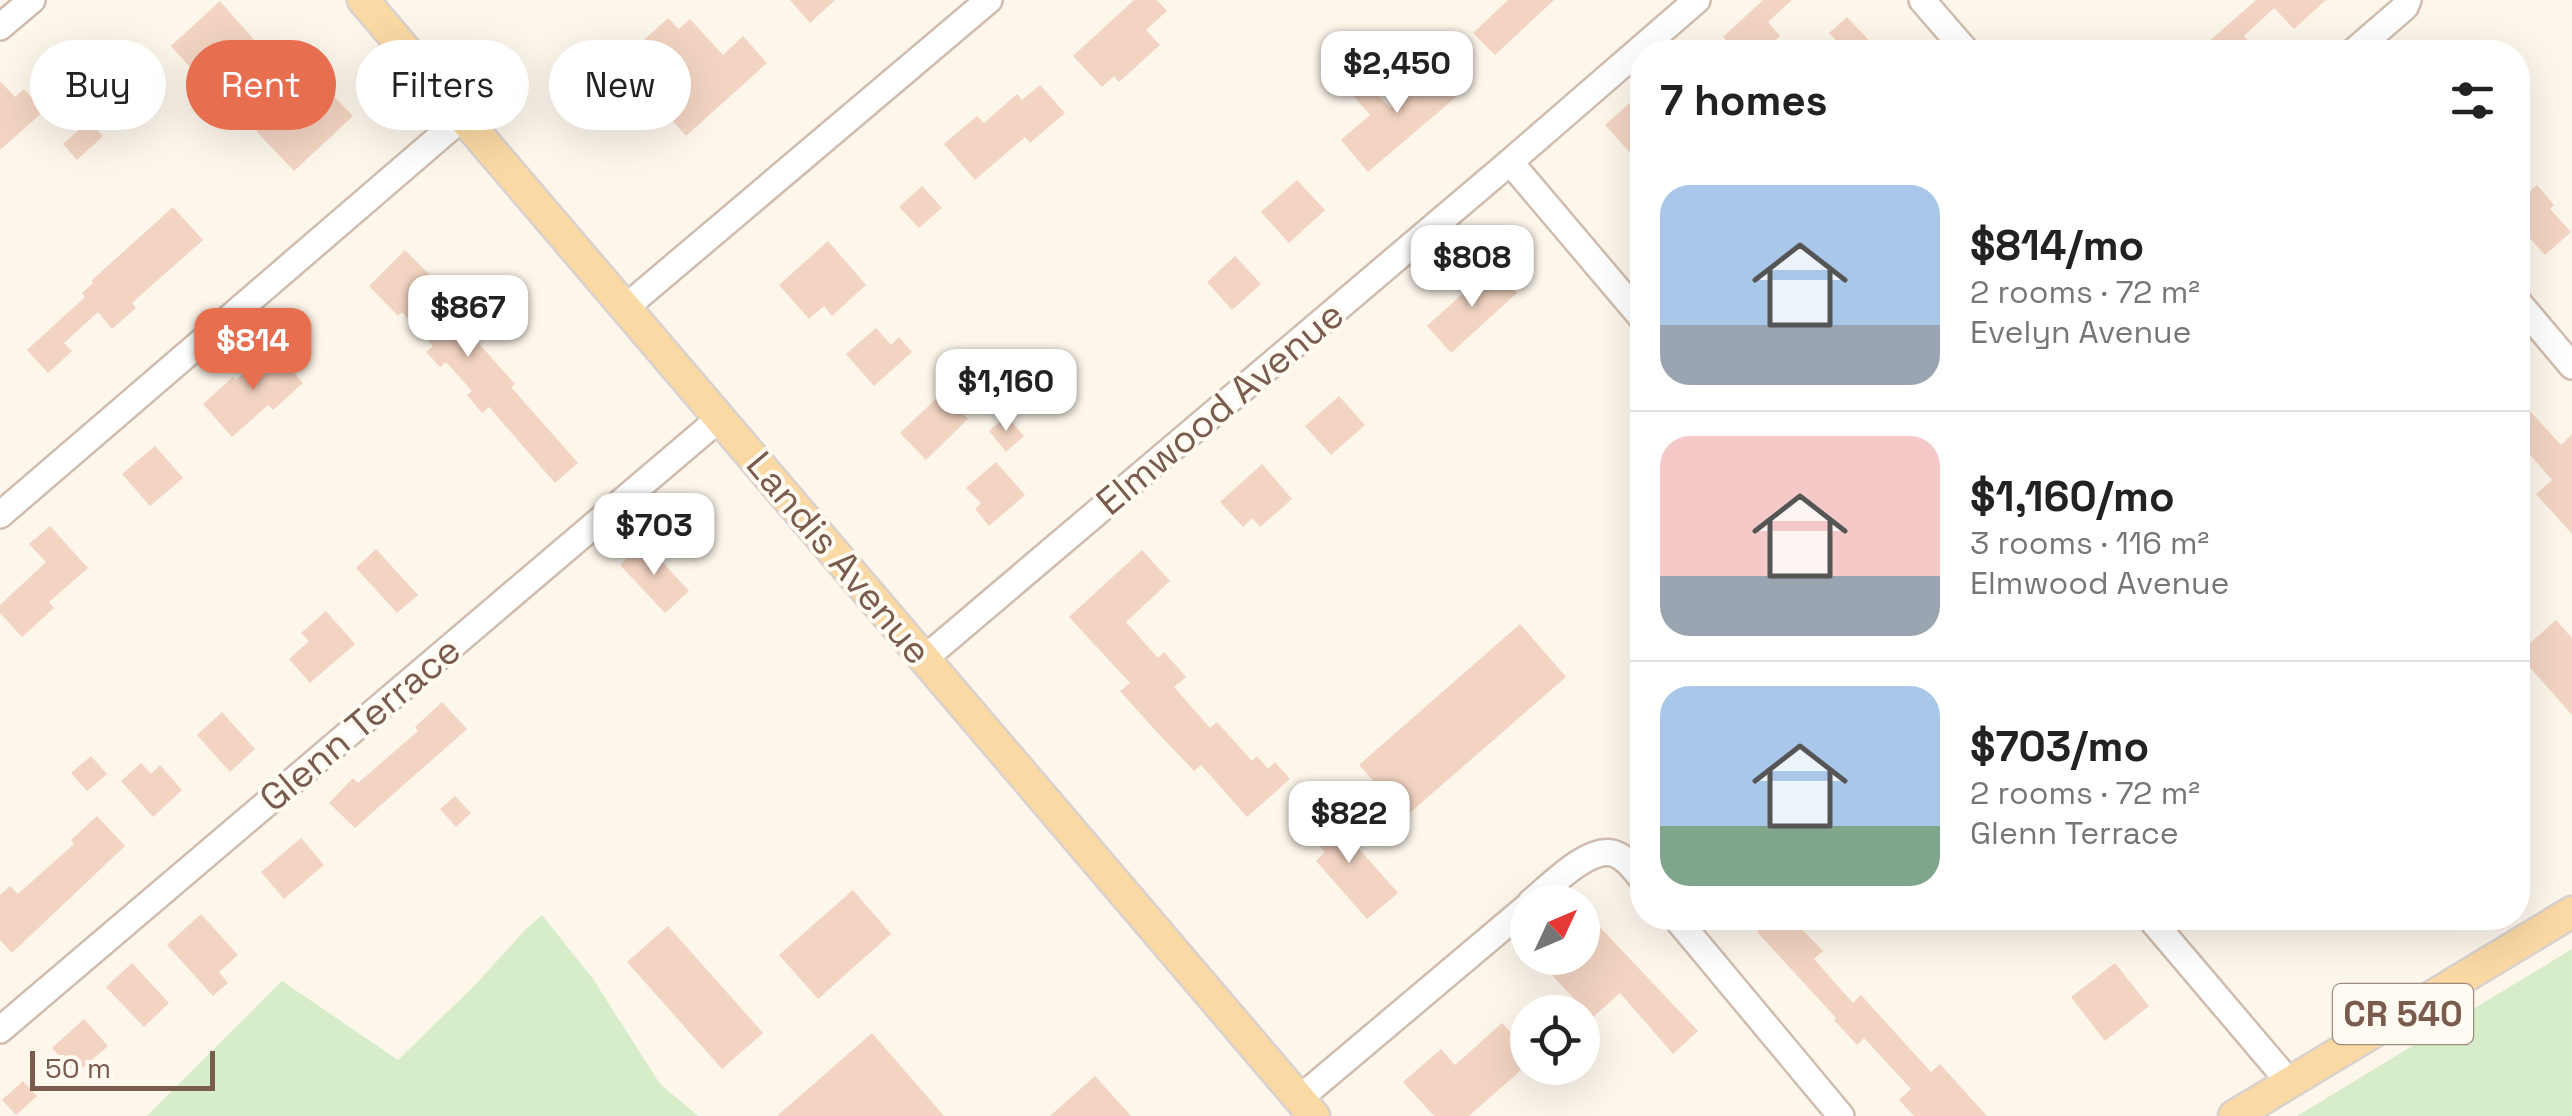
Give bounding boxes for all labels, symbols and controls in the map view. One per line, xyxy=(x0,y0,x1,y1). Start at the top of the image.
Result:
pin: $2,450 xyxy=(1316,31,1478,116)
chip: Buy xyxy=(30,40,166,130)
chip: Rent xyxy=(186,40,336,130)
chip: Filters xyxy=(356,40,529,130)
chip: New xyxy=(549,40,691,130)
text: $2,450 xyxy=(1343,43,1451,83)
icon: filters xyxy=(2445,73,2500,128)
text: 7 homes xyxy=(1660,74,1828,127)
text: $814/mo xyxy=(1970,219,2144,272)
pin: $808 xyxy=(1413,225,1531,310)
icon: home xyxy=(1740,225,1860,345)
text: $808 xyxy=(1433,237,1511,277)
text: 2 rooms · 72 m² xyxy=(1970,272,2200,312)
pin: $867 xyxy=(409,275,527,360)
text: $867 xyxy=(430,287,506,327)
street label: Elmwood Avenue xyxy=(1087,291,1353,525)
pin: $814 xyxy=(194,308,312,393)
text: Evelyn Avenue xyxy=(1970,312,2191,352)
text: $814 xyxy=(216,320,290,360)
pin: $1,160 xyxy=(925,349,1087,434)
text: $1,160 xyxy=(958,361,1054,401)
street label: Landis Avenue xyxy=(736,442,942,674)
text: $1,160/mo xyxy=(1970,470,2175,523)
icon: home xyxy=(1740,476,1860,596)
pin: $703 xyxy=(595,493,713,578)
text: $703 xyxy=(615,505,693,545)
text: 3 rooms · 116 m² xyxy=(1970,523,2209,563)
text: Elmwood Avenue xyxy=(1970,563,2230,603)
street label: Glenn Terrace xyxy=(250,626,470,822)
text: $703/mo xyxy=(1970,720,2149,773)
icon: home xyxy=(1740,726,1860,846)
text: 2 rooms · 72 m² xyxy=(1970,773,2200,813)
pin: $822 xyxy=(1290,781,1408,866)
text: $822 xyxy=(1311,793,1387,833)
text: Glenn Terrace xyxy=(1970,813,2179,853)
north arrow xyxy=(1510,885,1600,975)
map controls xyxy=(1510,885,1600,1085)
road number: CR 540 xyxy=(2333,984,2473,1044)
button: locate xyxy=(1510,995,1600,1085)
scale bar xyxy=(30,1046,215,1090)
text: 50 m xyxy=(45,1050,111,1086)

